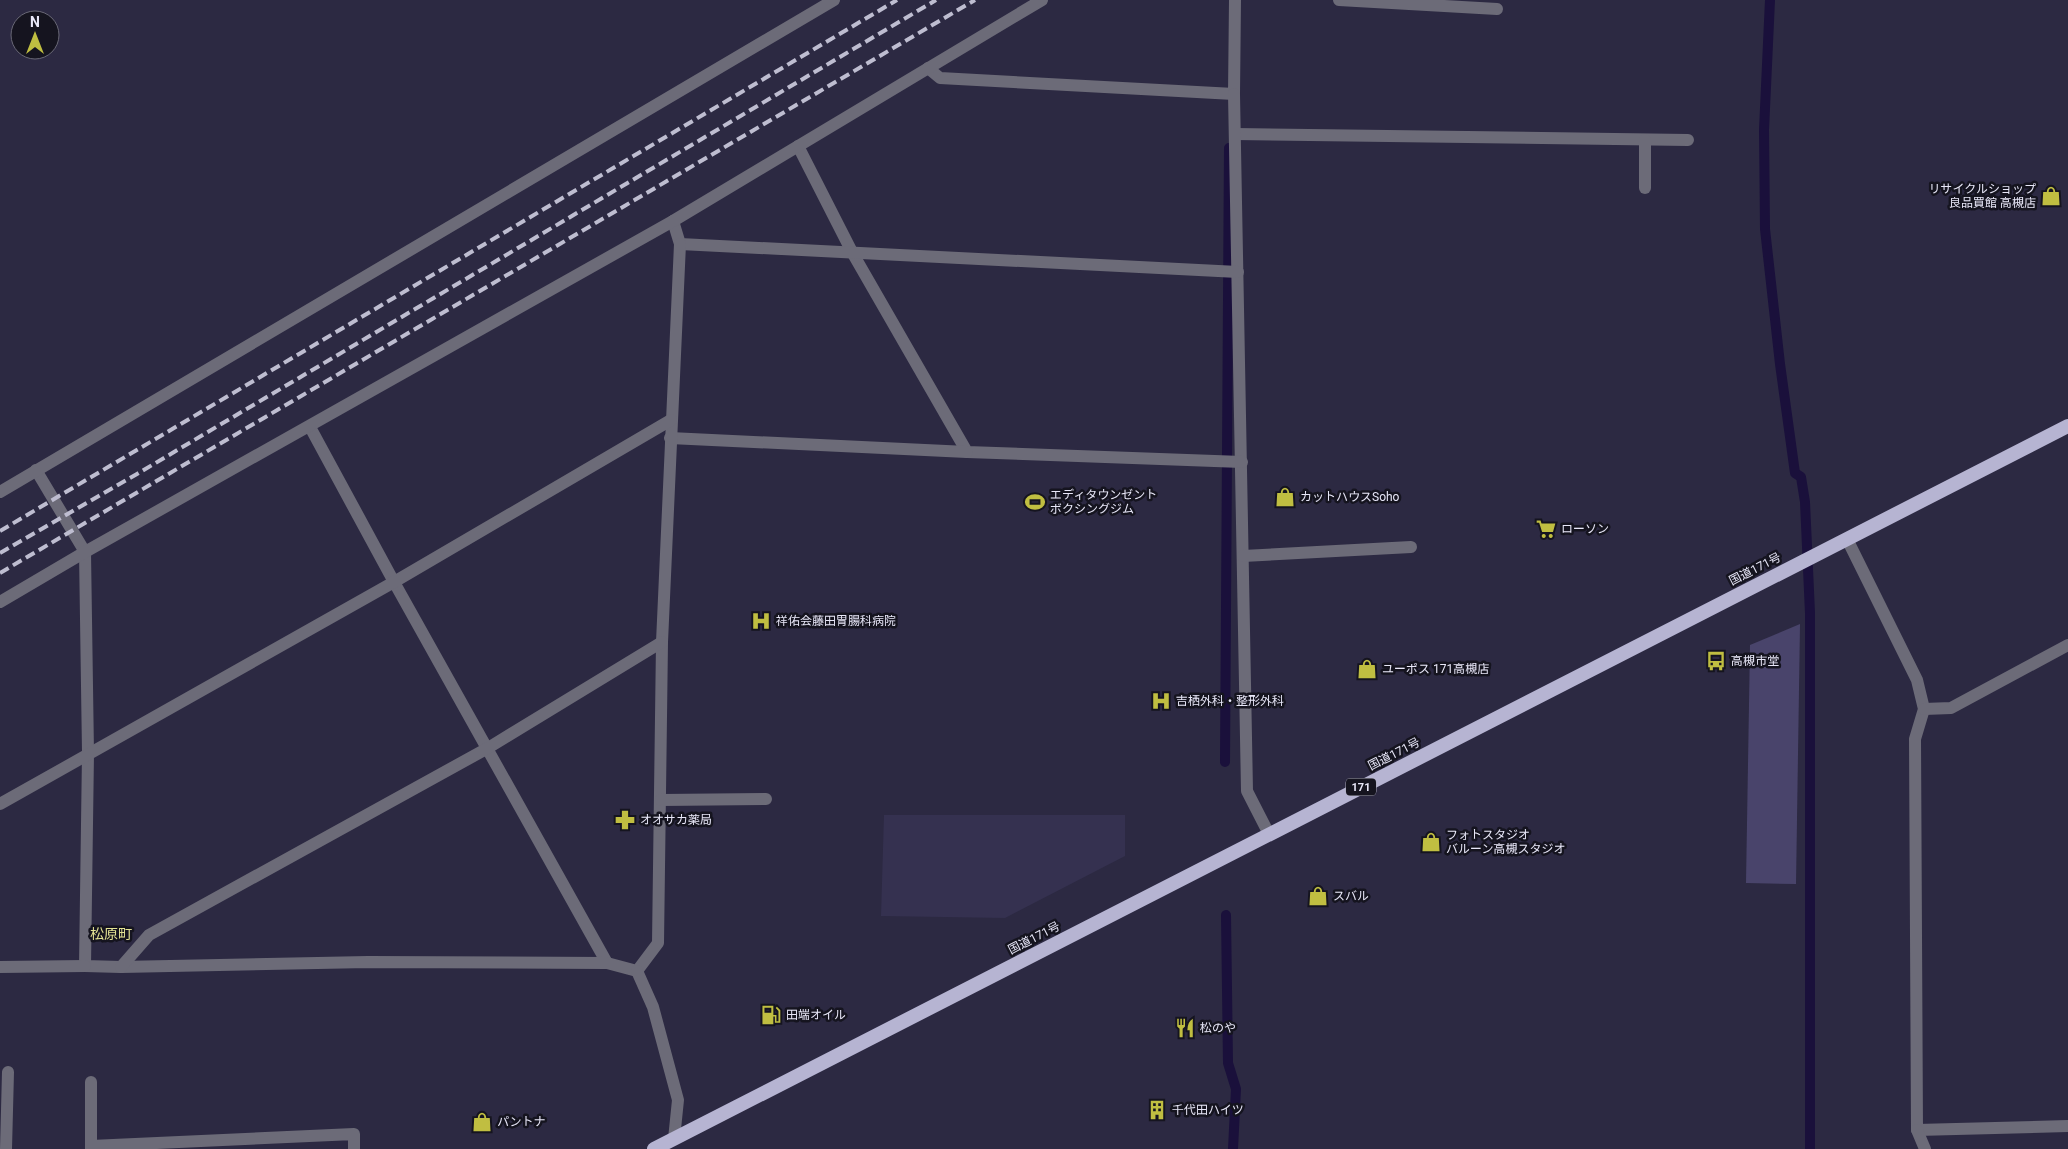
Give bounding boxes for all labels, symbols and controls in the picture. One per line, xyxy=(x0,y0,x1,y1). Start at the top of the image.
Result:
north arrow xyxy=(10,10,60,60)
text: N xyxy=(30,14,40,30)
place label: リサイクルショップ 良品買館 高槻店 xyxy=(1929,182,2036,210)
shop icon: リサイクルショップ 良品買館 高槻店 xyxy=(2040,185,2062,207)
shop icon: カットハウスSoho xyxy=(1274,486,1296,508)
place label: エディタウンゼント ボクシングジム xyxy=(1050,488,1157,516)
place label: カットハウスSoho xyxy=(1300,490,1400,504)
sports icon: エディタウンゼント ボクシングジム xyxy=(1024,491,1046,513)
supermarket icon: ローソン xyxy=(1535,518,1557,540)
place label: ローソン xyxy=(1561,522,1609,536)
street label: 国道171号 xyxy=(1727,550,1783,588)
hospital icon: 祥佑会藤田胃腸科病院 xyxy=(750,610,772,632)
place label: 祥佑会藤田胃腸科病院 xyxy=(776,614,896,628)
bus stop icon: 高槻市堂 xyxy=(1705,650,1727,672)
place label: 高槻市堂 xyxy=(1731,654,1779,668)
shop icon: ユーポス 171高槻店 xyxy=(1356,658,1378,680)
place label: ユーポス 171高槻店 xyxy=(1382,662,1489,676)
hospital icon: 吉栖外科・整形外科 xyxy=(1150,690,1172,712)
place label: 吉栖外科・整形外科 xyxy=(1176,694,1284,708)
street label: 国道171号 xyxy=(1366,735,1422,773)
road number: 171 xyxy=(1346,779,1376,796)
pharmacy icon: オオサカ薬局 xyxy=(614,809,636,831)
place label: オオサカ薬局 xyxy=(640,813,712,827)
place label: フォトスタジオ バルーン高槻スタジオ xyxy=(1446,828,1565,856)
shop icon: フォトスタジオ バルーン高槻スタジオ xyxy=(1420,831,1442,853)
shop icon: スバル xyxy=(1307,885,1329,907)
place label: スバル xyxy=(1333,889,1369,903)
street label: 国道171号 xyxy=(1006,919,1062,957)
district label: 松原町 xyxy=(90,926,132,942)
fuel station icon: 田端オイル xyxy=(760,1004,782,1026)
place label: 田端オイル xyxy=(786,1008,846,1022)
restaurant icon: 松のや xyxy=(1174,1017,1196,1039)
place label: 松のや xyxy=(1200,1021,1236,1035)
building icon: 千代田ハイツ xyxy=(1146,1099,1168,1121)
place label: 千代田ハイツ xyxy=(1172,1103,1244,1117)
shop icon: パントナ xyxy=(471,1111,493,1133)
place label: パントナ xyxy=(497,1115,546,1129)

